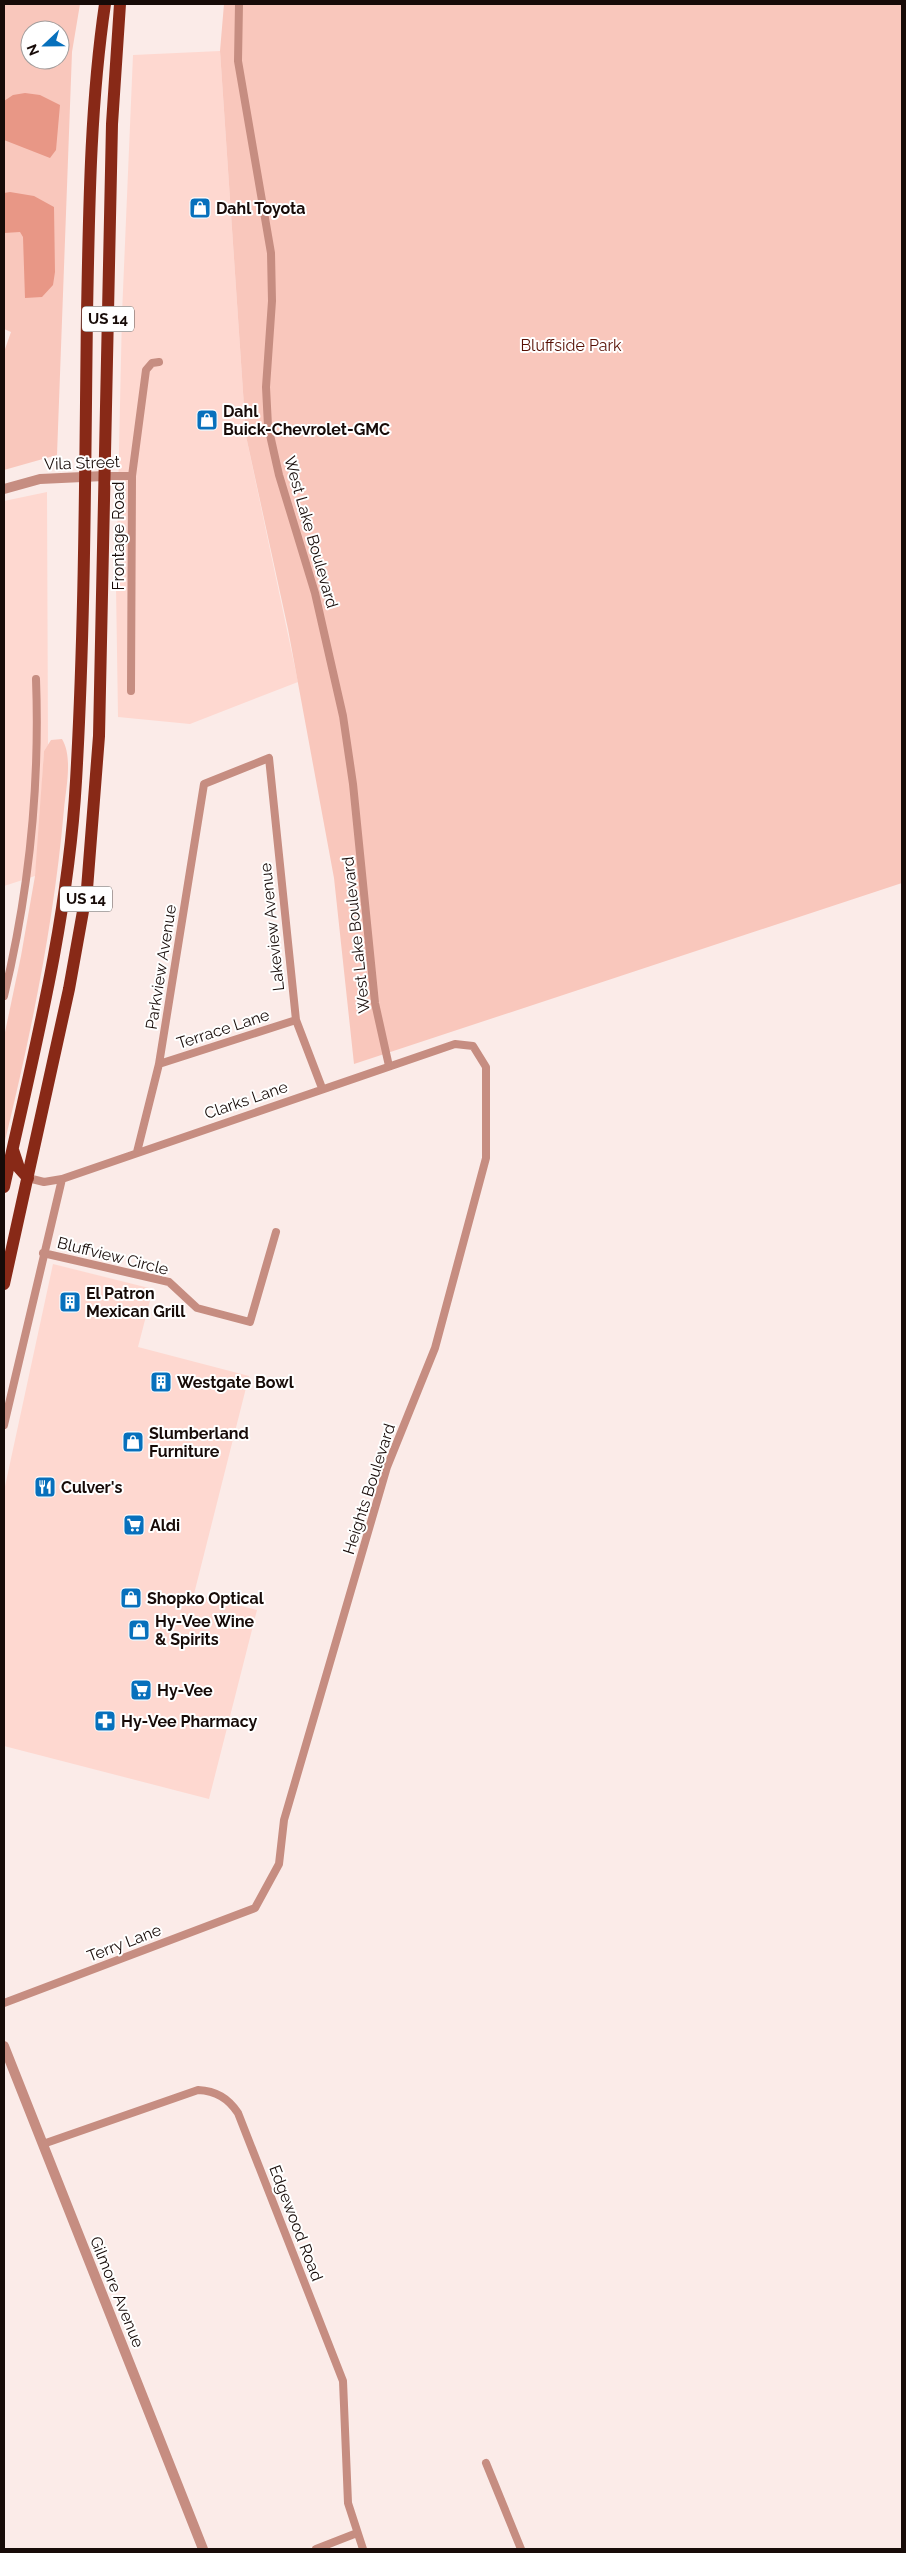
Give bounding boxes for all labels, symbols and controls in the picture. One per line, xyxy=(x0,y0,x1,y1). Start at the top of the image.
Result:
north arrow xyxy=(20,20,70,70)
text: N xyxy=(24,42,42,58)
shop icon: Dahl Toyota xyxy=(188,196,212,220)
place label: Dahl Toyota xyxy=(216,199,305,218)
road number: US 14 xyxy=(82,306,134,332)
park label: Bluffside Park xyxy=(520,336,622,355)
place label: Dahl Buick-Chevrolet-GMC xyxy=(223,402,390,439)
shop icon: Dahl Buick-Chevrolet-GMC xyxy=(195,408,219,432)
street label: Vila Street xyxy=(44,452,121,474)
street label: West Lake Boulevard xyxy=(280,454,342,610)
street label: Frontage Road xyxy=(109,482,128,590)
street label: West Lake Boulevard xyxy=(338,856,374,1014)
street label: Lakeview Avenue xyxy=(256,862,288,992)
road number: US 14 xyxy=(60,886,112,912)
street label: Parkview Avenue xyxy=(142,903,180,1031)
street label: Terrace Lane xyxy=(174,1005,272,1053)
street label: Clarks Lane xyxy=(202,1077,290,1123)
street label: Bluffview Circle xyxy=(55,1233,171,1279)
place label: El Patron Mexican Grill xyxy=(86,1284,186,1321)
building icon: El Patron Mexican Grill xyxy=(58,1290,82,1314)
building icon: Westgate Bowl xyxy=(149,1370,173,1394)
place label: Westgate Bowl xyxy=(177,1373,295,1392)
street label: Heights Boulevard xyxy=(339,1421,399,1557)
place label: Slumberland Furniture xyxy=(149,1424,249,1461)
shop icon: Slumberland Furniture xyxy=(121,1430,145,1454)
restaurant icon: Culver's xyxy=(33,1475,57,1499)
place label: Culver's xyxy=(61,1478,122,1497)
supermarket icon: Aldi xyxy=(122,1513,146,1537)
place label: Aldi xyxy=(150,1516,180,1535)
shop icon: Shopko Optical xyxy=(119,1586,143,1610)
place label: Shopko Optical xyxy=(147,1589,265,1608)
place label: Hy-Vee Wine & Spirits xyxy=(155,1612,255,1649)
shop icon: Hy-Vee Wine & Spirits xyxy=(127,1618,151,1642)
supermarket icon: Hy-Vee xyxy=(129,1678,153,1702)
place label: Hy-Vee xyxy=(157,1681,213,1700)
pharmacy icon: Hy-Vee Pharmacy xyxy=(93,1709,117,1733)
place label: Hy-Vee Pharmacy xyxy=(121,1712,257,1731)
street label: Terry Lane xyxy=(84,1920,164,1966)
street label: Edgewood Road xyxy=(265,2162,327,2284)
street label: Gilmore Avenue xyxy=(86,2234,148,2350)

